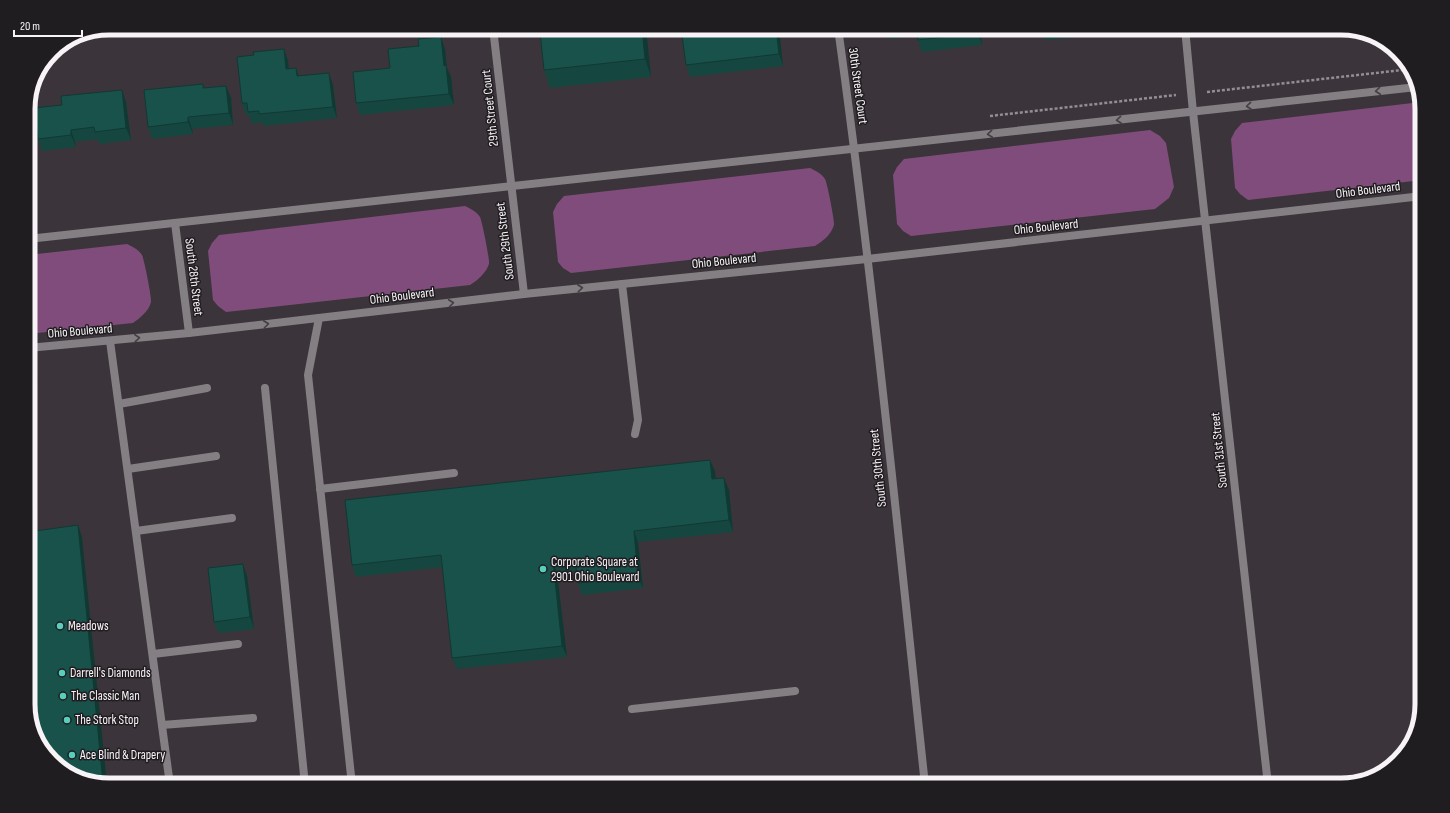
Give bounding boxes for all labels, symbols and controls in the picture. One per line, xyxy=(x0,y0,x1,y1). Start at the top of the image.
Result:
scale bar xyxy=(14,12,82,38)
text: 20 m xyxy=(20,19,40,34)
street label: 30th Street Court xyxy=(845,47,871,125)
street label: 29th Street Court xyxy=(478,69,502,147)
one-way arrow xyxy=(1375,86,1381,95)
one-way arrow xyxy=(1246,101,1252,110)
one-way arrow xyxy=(1116,115,1122,124)
one-way arrow xyxy=(987,129,993,138)
street label: Ohio Boulevard xyxy=(1335,178,1401,202)
street label: South 29th Street xyxy=(492,201,518,281)
street label: Ohio Boulevard xyxy=(1013,216,1079,238)
street label: South 28th Street xyxy=(181,237,207,317)
street label: Ohio Boulevard xyxy=(691,250,757,272)
street label: Ohio Boulevard xyxy=(369,284,435,308)
one-way arrow xyxy=(577,284,583,293)
one-way arrow xyxy=(448,299,454,308)
street label: Ohio Boulevard xyxy=(47,320,113,342)
one-way arrow xyxy=(263,320,269,329)
one-way arrow xyxy=(134,334,140,343)
street label: South 31st Street xyxy=(1207,411,1231,489)
street label: South 30th Street xyxy=(866,428,890,508)
place label: Corporate Square at 2901 Ohio Boulevard xyxy=(551,554,639,585)
marker: Corporate Square at 2901 Ohio Boulevard xyxy=(538,564,548,574)
place label: Meadows xyxy=(68,618,109,634)
marker: Meadows xyxy=(55,621,65,631)
place label: Darrell's Diamonds xyxy=(70,665,151,681)
marker: Darrell's Diamonds xyxy=(57,668,67,678)
place label: The Classic Man xyxy=(71,688,140,704)
marker: The Classic Man xyxy=(58,691,68,701)
place label: The Stork Stop xyxy=(75,712,139,728)
marker: The Stork Stop xyxy=(62,715,72,725)
place label: Ace Blind & Drapery xyxy=(79,747,165,763)
marker: Ace Blind & Drapery xyxy=(67,750,77,760)

